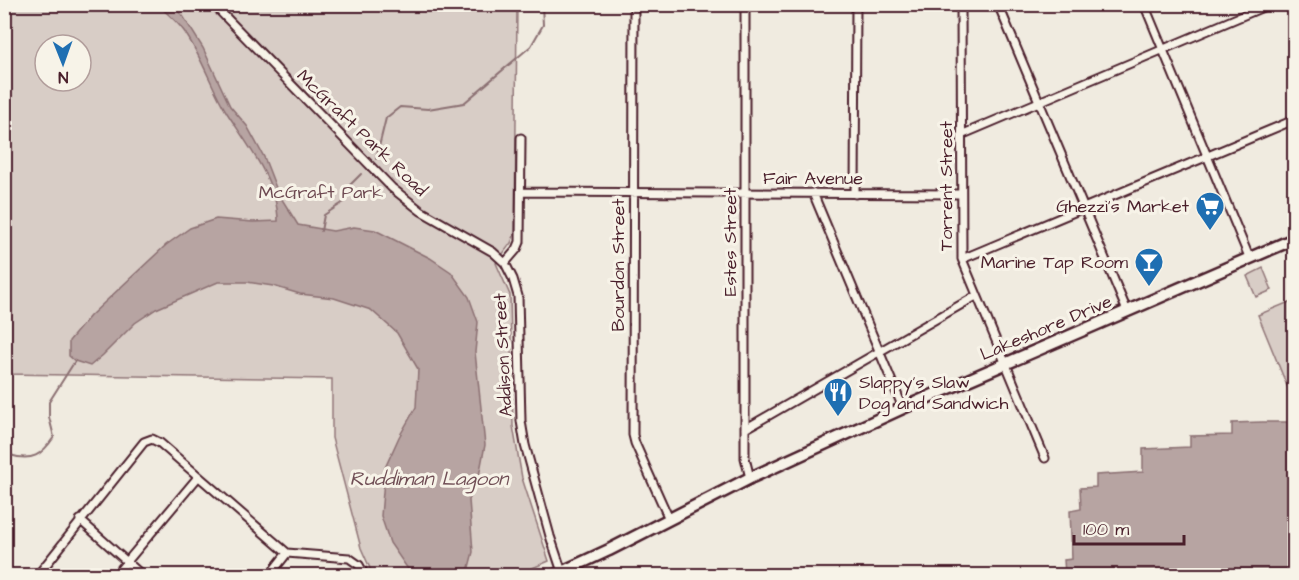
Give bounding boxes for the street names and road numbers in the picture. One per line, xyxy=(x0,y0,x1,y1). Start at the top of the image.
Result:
street label: McGraft Park Road xyxy=(292,65,432,201)
street label: Torrent Street xyxy=(934,120,959,251)
street label: Fair Avenue xyxy=(763,166,863,191)
street label: Estes Street xyxy=(718,187,743,296)
street label: Bourdon Street xyxy=(606,198,631,332)
street label: Lakeshore Drive xyxy=(976,289,1116,367)
street label: Addison Street xyxy=(487,292,519,417)

